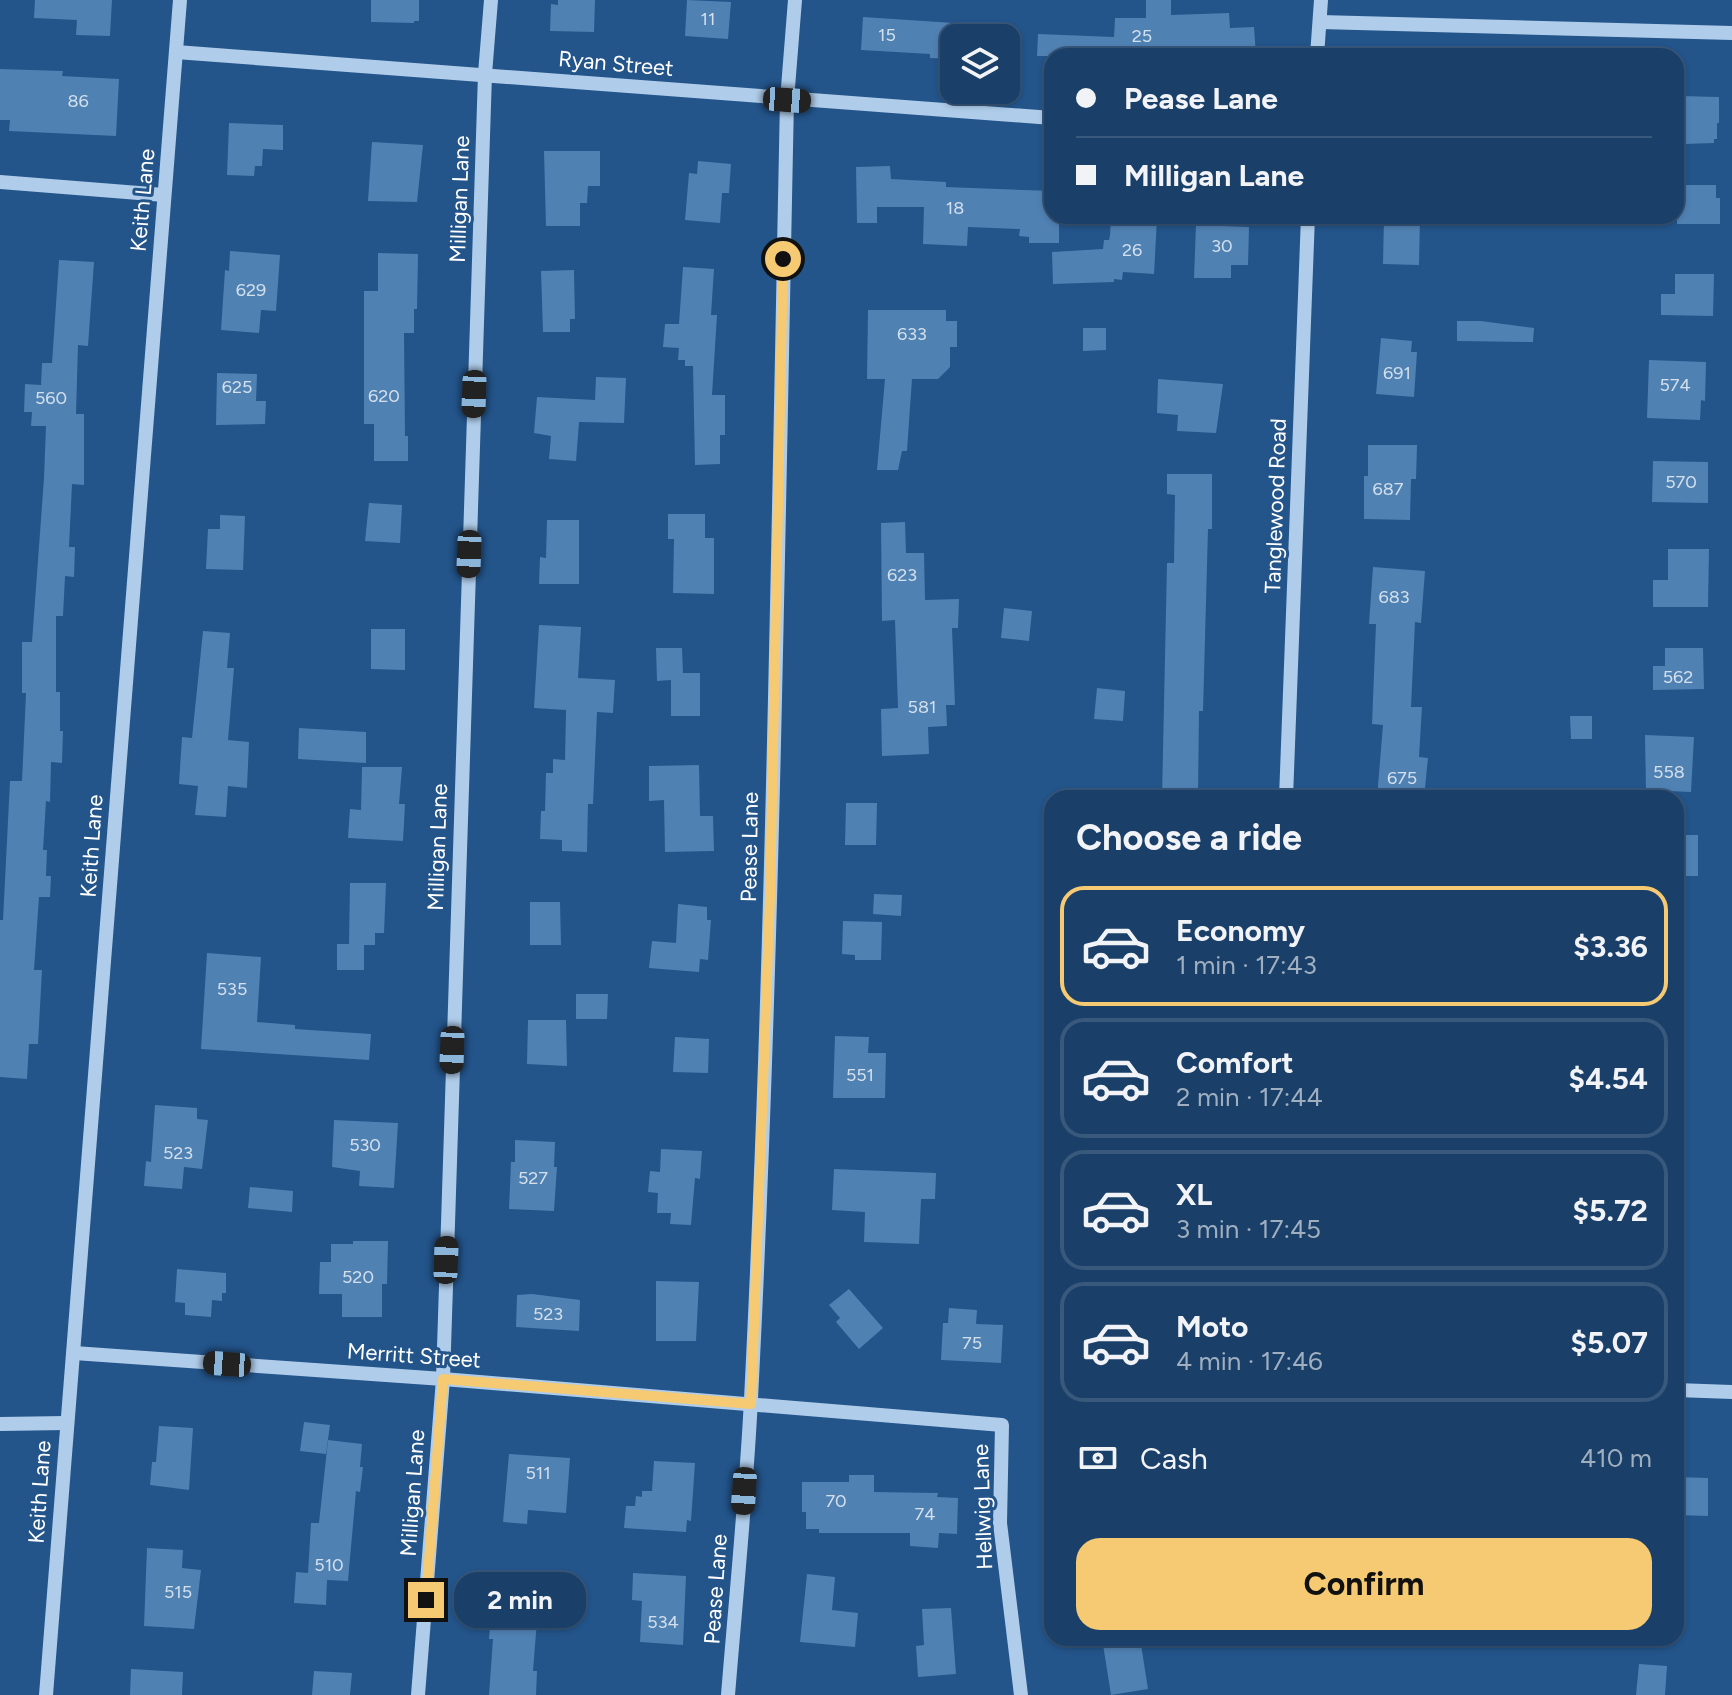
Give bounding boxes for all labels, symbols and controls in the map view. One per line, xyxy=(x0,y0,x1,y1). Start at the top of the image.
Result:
house number: 11 xyxy=(701,8,715,30)
house number: 15 xyxy=(878,24,896,46)
map controls xyxy=(940,24,1020,104)
button: layers xyxy=(940,24,1020,104)
house number: 25 xyxy=(1132,25,1152,47)
street label: Ryan Street xyxy=(557,45,675,82)
text: Pease Lane xyxy=(1124,80,1278,117)
car xyxy=(762,86,812,114)
house number: 86 xyxy=(67,90,89,112)
street label: Milligan Lane xyxy=(444,135,475,263)
street label: Keith Lane xyxy=(125,147,160,253)
text: Milligan Lane xyxy=(1124,157,1304,194)
house number: 18 xyxy=(946,197,964,219)
house number: 30 xyxy=(1211,235,1233,257)
house number: 26 xyxy=(1122,239,1142,261)
route start xyxy=(765,241,801,277)
house number: 629 xyxy=(236,279,266,301)
house number: 633 xyxy=(897,323,927,345)
house number: 691 xyxy=(1383,362,1411,384)
car xyxy=(461,370,487,418)
house number: 574 xyxy=(1659,374,1691,396)
house number: 625 xyxy=(222,376,252,398)
house number: 620 xyxy=(368,385,400,407)
house number: 560 xyxy=(35,387,67,409)
street label: Tanglewood Road xyxy=(1259,418,1292,594)
house number: 570 xyxy=(1665,471,1697,493)
house number: 687 xyxy=(1373,478,1404,500)
car xyxy=(456,530,482,578)
house number: 623 xyxy=(887,564,917,586)
house number: 683 xyxy=(1378,586,1410,608)
house number: 562 xyxy=(1663,666,1693,688)
house number: 581 xyxy=(908,696,936,718)
house number: 558 xyxy=(1653,761,1685,783)
house number: 675 xyxy=(1387,767,1417,789)
street label: Milligan Lane xyxy=(422,783,453,911)
street label: Pease Lane xyxy=(735,792,764,902)
street label: Keith Lane xyxy=(74,794,109,899)
text: Choose a ride xyxy=(1076,816,1302,859)
icon: car xyxy=(1080,910,1152,982)
text: Economy xyxy=(1176,912,1305,949)
text: $3.36 xyxy=(1573,928,1648,965)
text: 1 min · 17:43 xyxy=(1176,949,1317,981)
house number: 535 xyxy=(217,978,247,1000)
car xyxy=(439,1026,465,1074)
icon: car xyxy=(1080,1042,1152,1114)
text: Comfort xyxy=(1176,1044,1294,1081)
text: $4.54 xyxy=(1569,1060,1648,1097)
house number: 551 xyxy=(846,1064,874,1086)
text: 2 min · 17:44 xyxy=(1176,1081,1323,1113)
house number: 530 xyxy=(349,1134,381,1156)
house number: 523 xyxy=(163,1142,193,1164)
house number: 527 xyxy=(518,1167,548,1189)
icon: car xyxy=(1080,1174,1152,1246)
text: XL xyxy=(1176,1176,1212,1213)
text: $5.72 xyxy=(1572,1192,1648,1229)
text: 3 min · 17:45 xyxy=(1176,1213,1321,1245)
car xyxy=(433,1236,459,1284)
house number: 520 xyxy=(342,1266,374,1288)
house number: 523 xyxy=(533,1303,563,1325)
icon: car xyxy=(1080,1306,1152,1378)
text: Moto xyxy=(1176,1308,1248,1345)
text: $5.07 xyxy=(1570,1324,1648,1361)
house number: 75 xyxy=(962,1332,982,1354)
street label: Merritt Street xyxy=(346,1337,482,1374)
text: 4 min · 17:46 xyxy=(1176,1345,1323,1377)
car xyxy=(202,1350,252,1378)
street label: Milligan Lane xyxy=(395,1429,430,1557)
icon: cash xyxy=(1076,1436,1120,1480)
street label: Keith Lane xyxy=(22,1440,57,1545)
text: Cash xyxy=(1140,1440,1208,1477)
text: 410 m xyxy=(1580,1442,1652,1474)
street label: Hellwig Lane xyxy=(967,1444,998,1570)
house number: 511 xyxy=(525,1462,551,1484)
car xyxy=(730,1466,758,1516)
house number: 70 xyxy=(825,1490,847,1512)
house number: 74 xyxy=(915,1503,935,1525)
street label: Pease Lane xyxy=(698,1533,733,1645)
button: Confirm xyxy=(1076,1538,1652,1630)
house number: 510 xyxy=(314,1554,344,1576)
callout: 2 min xyxy=(454,1572,586,1628)
house number: 515 xyxy=(164,1581,192,1603)
route end xyxy=(408,1582,444,1618)
text: 2 min xyxy=(487,1584,553,1616)
house number: 534 xyxy=(647,1611,679,1633)

